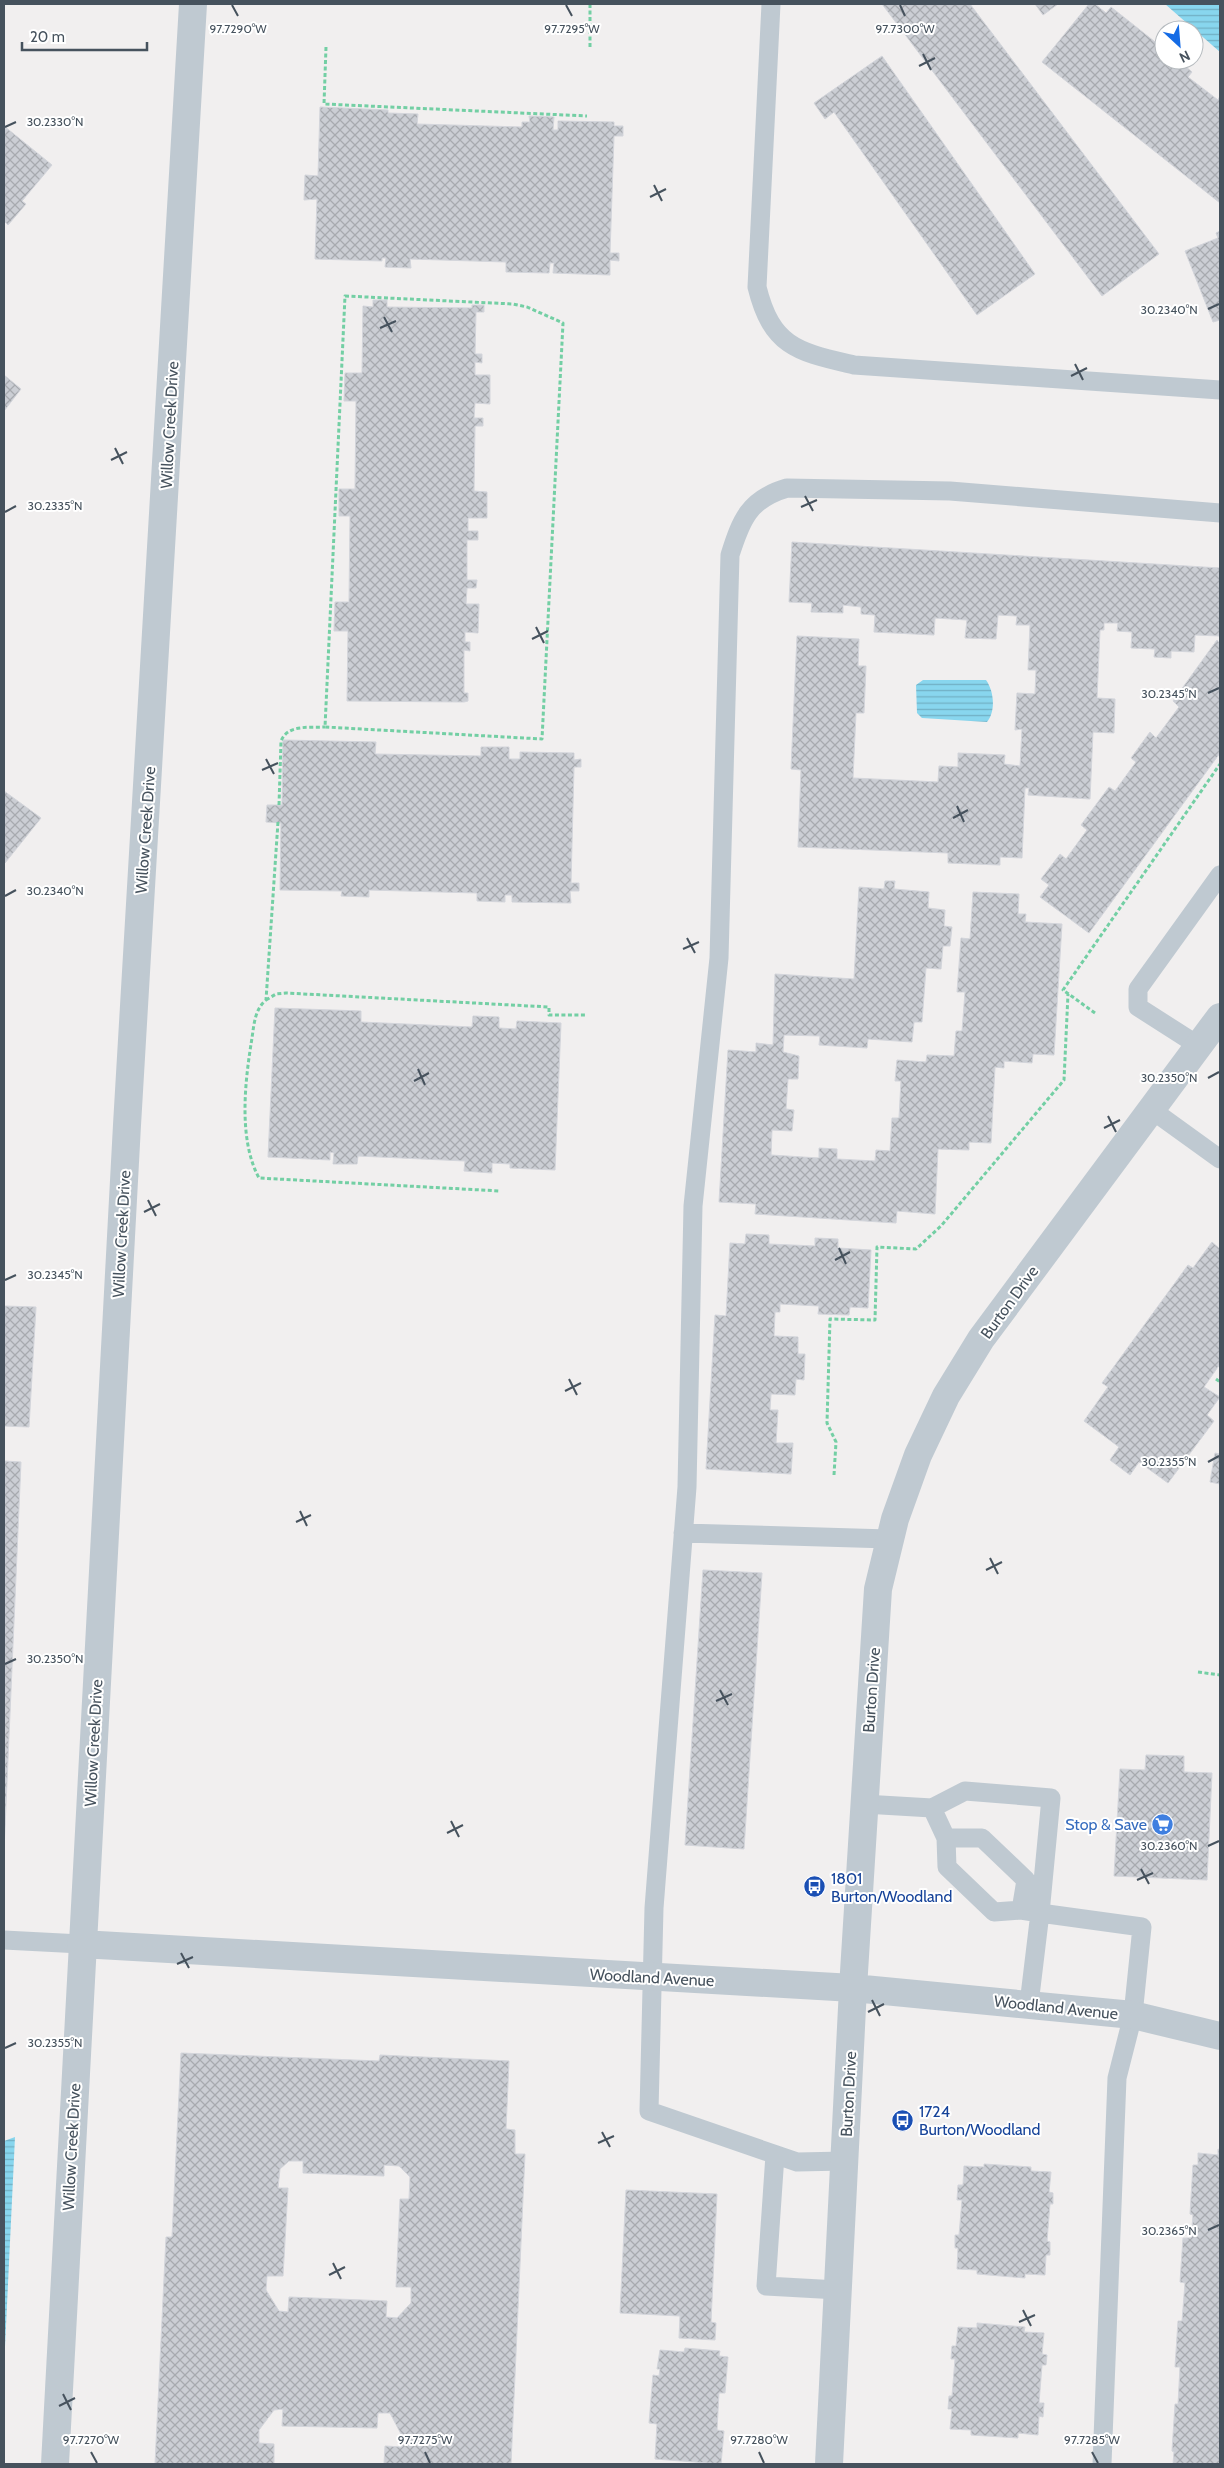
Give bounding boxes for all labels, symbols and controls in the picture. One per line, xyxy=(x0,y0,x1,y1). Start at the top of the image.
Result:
scale bar xyxy=(22,20,148,52)
north arrow xyxy=(1154,20,1204,70)
text: 97.7290°W xyxy=(209,21,267,36)
text: 97.7295°W xyxy=(544,21,600,36)
text: 97.7300°W xyxy=(875,21,935,36)
text: 20 m xyxy=(30,28,65,46)
text: N xyxy=(1176,46,1193,67)
text: 30.2330°N xyxy=(27,114,83,129)
text: 30.2340°N xyxy=(1140,302,1198,317)
street label: Willow Creek Drive xyxy=(157,361,182,489)
text: 30.2335°N xyxy=(28,498,82,513)
text: 30.2345°N xyxy=(1141,686,1197,701)
street label: Willow Creek Drive xyxy=(132,766,159,894)
text: 30.2340°N xyxy=(26,883,84,898)
text: 30.2350°N xyxy=(1141,1070,1197,1085)
street label: Willow Creek Drive xyxy=(109,1170,134,1298)
street label: Burton Drive xyxy=(977,1262,1042,1342)
text: 30.2345°N xyxy=(27,1267,83,1282)
text: 30.2355°N xyxy=(1142,1454,1196,1469)
street label: Burton Drive xyxy=(859,1647,884,1733)
text: 30.2350°N xyxy=(27,1651,83,1666)
street label: Willow Creek Drive xyxy=(81,1679,106,1807)
supermarket icon: Stop & Save xyxy=(1151,1812,1175,1836)
place label: Stop & Save xyxy=(1065,1815,1147,1834)
text: 30.2360°N xyxy=(1140,1838,1198,1853)
place label: 1801 Burton/Woodland xyxy=(831,1869,952,1906)
bus stop icon: 1801 Burton/Woodland xyxy=(803,1875,827,1899)
street label: Woodland Avenue xyxy=(589,1965,715,1990)
street label: Woodland Avenue xyxy=(993,1992,1119,2023)
text: 30.2355°N xyxy=(28,2035,82,2050)
street label: Burton Drive xyxy=(837,2051,860,2137)
street label: Willow Creek Drive xyxy=(59,2083,84,2211)
place label: 1724 Burton/Woodland xyxy=(919,2102,1040,2139)
bus stop icon: 1724 Burton/Woodland xyxy=(891,2108,915,2132)
text: 30.2365°N xyxy=(1141,2223,1197,2238)
text: 97.7270°W xyxy=(63,2432,120,2447)
text: 97.7275°W xyxy=(398,2432,453,2447)
text: 97.7280°W xyxy=(730,2432,788,2447)
text: 97.7285°W xyxy=(1064,2432,1121,2447)

